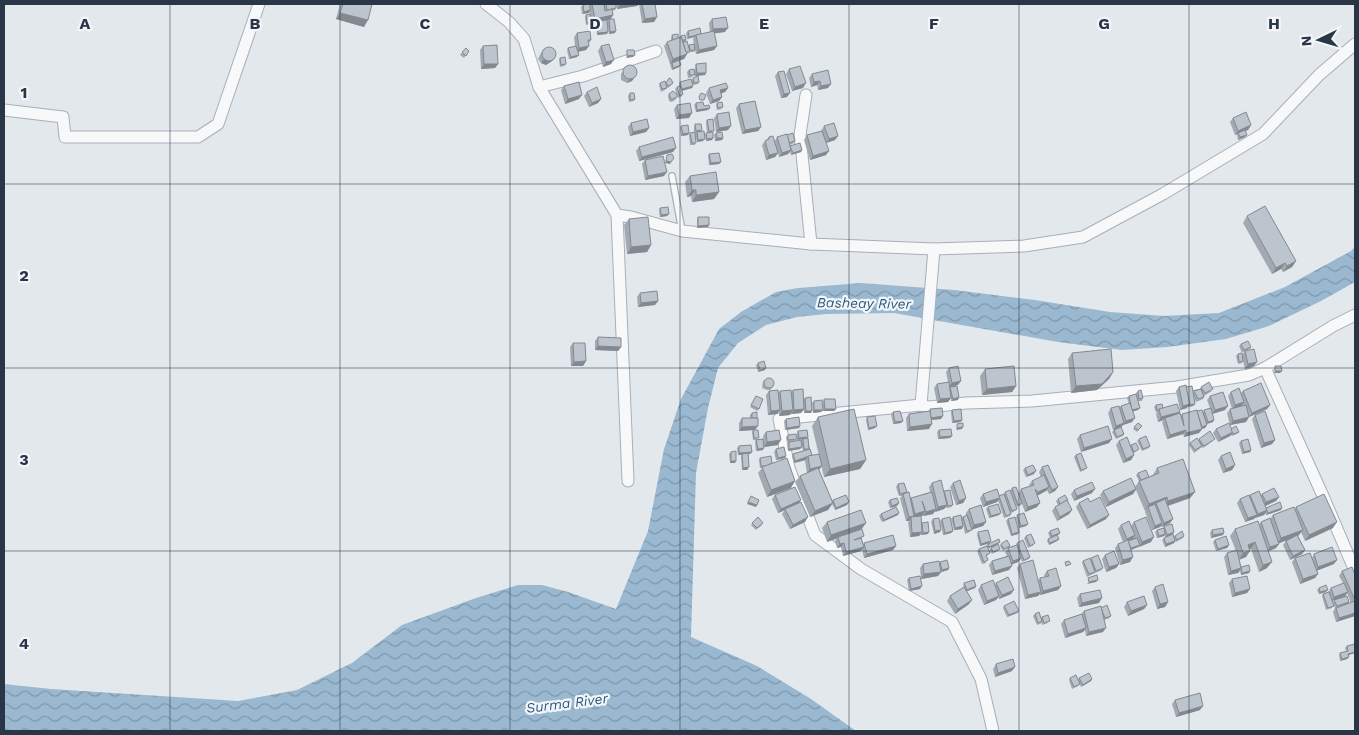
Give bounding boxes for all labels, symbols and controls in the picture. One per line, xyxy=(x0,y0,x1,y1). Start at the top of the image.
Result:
text: A xyxy=(80,14,91,33)
text: B xyxy=(250,14,261,33)
text: C xyxy=(420,14,431,33)
text: D xyxy=(589,14,601,33)
text: E xyxy=(759,14,769,33)
text: F xyxy=(929,14,939,33)
text: G xyxy=(1098,14,1110,33)
text: H xyxy=(1268,14,1280,33)
north arrow xyxy=(1294,15,1344,65)
text: N xyxy=(1298,35,1314,47)
text: 1 xyxy=(21,83,27,102)
text: 2 xyxy=(19,266,29,285)
water label: Basheay River xyxy=(817,294,912,312)
text: 3 xyxy=(19,450,29,469)
text: 4 xyxy=(19,634,29,653)
water label: Surma River xyxy=(525,690,609,716)

